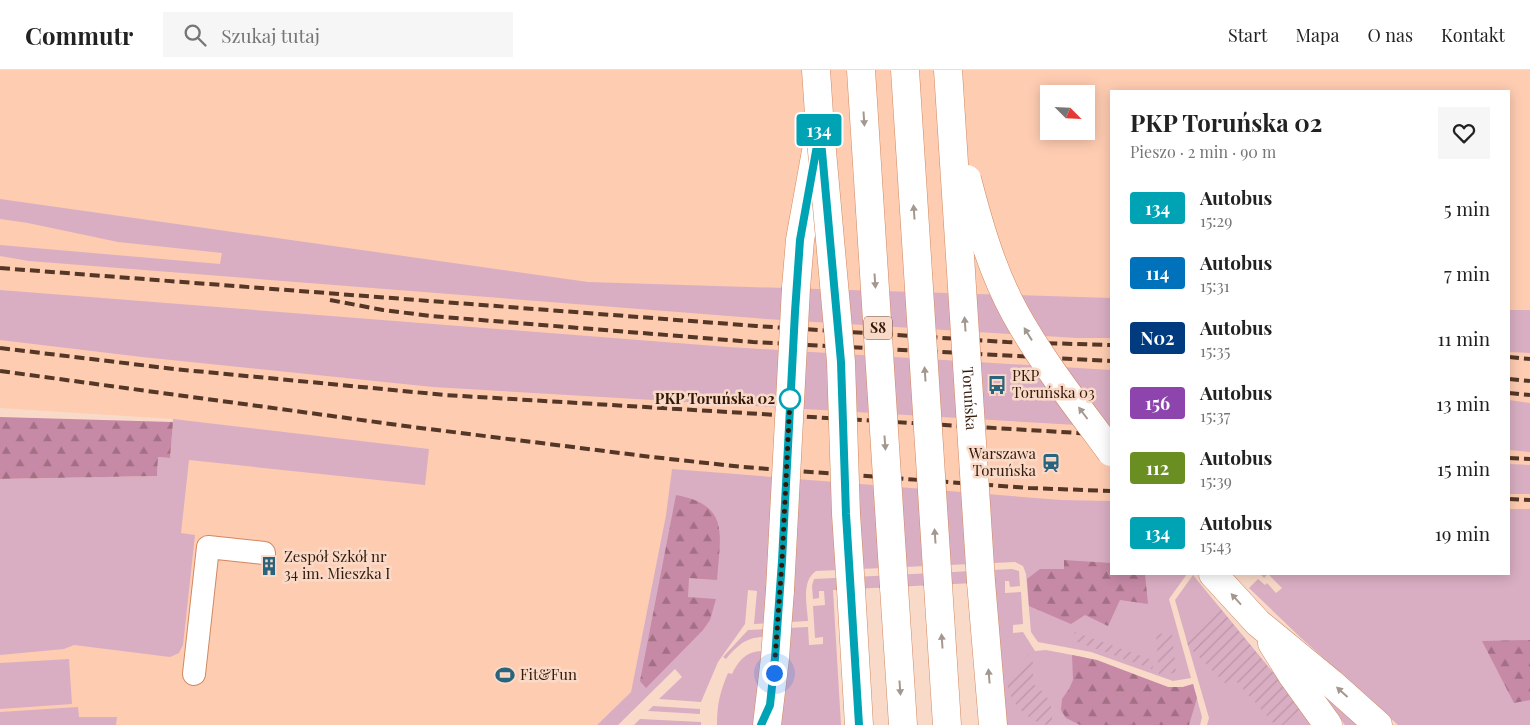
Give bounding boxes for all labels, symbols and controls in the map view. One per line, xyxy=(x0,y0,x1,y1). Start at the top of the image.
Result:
search box xyxy=(163,12,513,57)
text: Commutr xyxy=(25,19,133,51)
icon: search xyxy=(181,21,209,49)
text: Szukaj tutaj xyxy=(221,22,320,48)
text: Start xyxy=(1228,23,1267,47)
text: Mapa xyxy=(1295,23,1339,47)
text: O nas xyxy=(1367,23,1413,47)
text: Kontakt xyxy=(1441,23,1505,47)
north arrow xyxy=(1040,85,1095,140)
map controls xyxy=(1040,85,1095,140)
text: PKP Toruńska 02 xyxy=(1130,106,1322,138)
button: heart xyxy=(1438,107,1490,159)
one-way arrow xyxy=(861,111,869,127)
line badge: 134 xyxy=(790,114,848,146)
text: 134 xyxy=(806,118,832,142)
text: Pieszo · 2 min · 90 m xyxy=(1130,141,1276,162)
text: Autobus xyxy=(1200,184,1272,210)
text: 5 min xyxy=(1444,195,1490,221)
text: 134 xyxy=(1145,196,1170,220)
one-way arrow xyxy=(910,203,918,219)
text: 15:29 xyxy=(1200,210,1232,231)
text: Autobus xyxy=(1200,249,1272,275)
text: 7 min xyxy=(1444,260,1490,286)
text: 114 xyxy=(1146,261,1169,285)
one-way arrow xyxy=(871,273,879,289)
text: 15:31 xyxy=(1200,275,1230,296)
text: Autobus xyxy=(1200,314,1272,340)
one-way arrow xyxy=(960,316,968,332)
road number: S8 xyxy=(864,317,892,340)
text: 11 min xyxy=(1437,325,1490,351)
text: N02 xyxy=(1140,326,1175,350)
one-way arrow xyxy=(1024,327,1033,341)
text: 15:35 xyxy=(1200,340,1230,361)
place label: PKP Toruńska 03 xyxy=(1012,365,1095,402)
one-way arrow xyxy=(920,366,928,382)
street label: Toruńska xyxy=(958,366,982,431)
bus stop icon: PKP Toruńska 03 xyxy=(986,374,1008,396)
text: Autobus xyxy=(1200,379,1272,405)
place label: PKP Toruńska 02 xyxy=(655,388,775,408)
marker: PKP Toruńska 02 xyxy=(779,388,801,410)
text: 13 min xyxy=(1436,390,1490,416)
text: 156 xyxy=(1145,391,1170,415)
text: 15:37 xyxy=(1200,405,1230,426)
one-way arrow xyxy=(1078,406,1088,420)
one-way arrow xyxy=(881,435,889,451)
place label: Warszawa Toruńska xyxy=(968,443,1037,480)
text: Autobus xyxy=(1200,444,1272,470)
station icon: Warszawa Toruńska xyxy=(1040,452,1062,474)
text: 15 min xyxy=(1437,455,1490,481)
text: 112 xyxy=(1146,456,1169,480)
text: 15:39 xyxy=(1200,470,1232,491)
text: Autobus xyxy=(1200,509,1272,535)
text: 19 min xyxy=(1435,520,1490,546)
text: 134 xyxy=(1145,521,1170,545)
one-way arrow xyxy=(931,528,939,544)
text: 15:43 xyxy=(1200,535,1231,556)
place label: Zespół Szkół nr 34 im. Mieszka I xyxy=(284,546,390,583)
building icon: Zespół Szkół nr 34 im. Mieszka I xyxy=(258,555,280,577)
one-way arrow xyxy=(1230,592,1241,605)
one-way arrow xyxy=(937,633,945,649)
your location xyxy=(762,661,787,686)
sports icon: Fit&Fun xyxy=(494,664,516,686)
place label: Fit&Fun xyxy=(520,664,577,684)
one-way arrow xyxy=(984,668,992,684)
one-way arrow xyxy=(897,680,905,696)
one-way arrow xyxy=(1336,686,1348,698)

